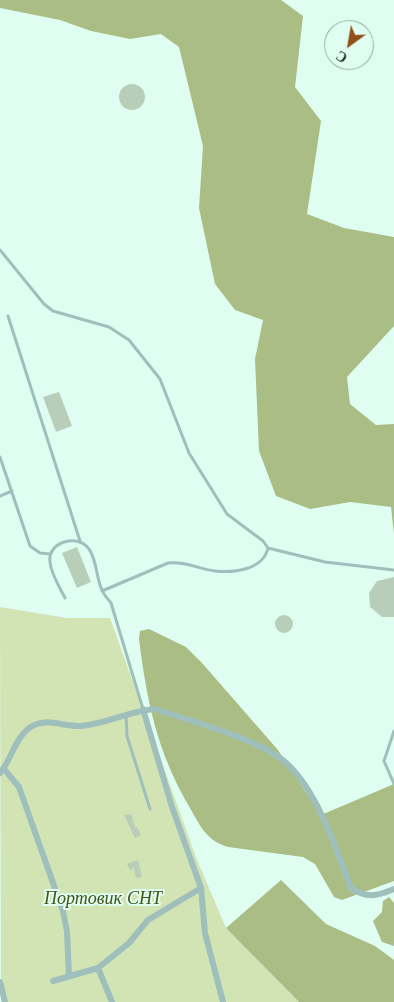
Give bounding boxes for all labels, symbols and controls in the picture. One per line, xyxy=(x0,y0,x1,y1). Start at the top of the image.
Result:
north arrow xyxy=(324,20,374,70)
text: С xyxy=(333,47,351,67)
park label: Портовик СНТ xyxy=(44,888,162,910)

